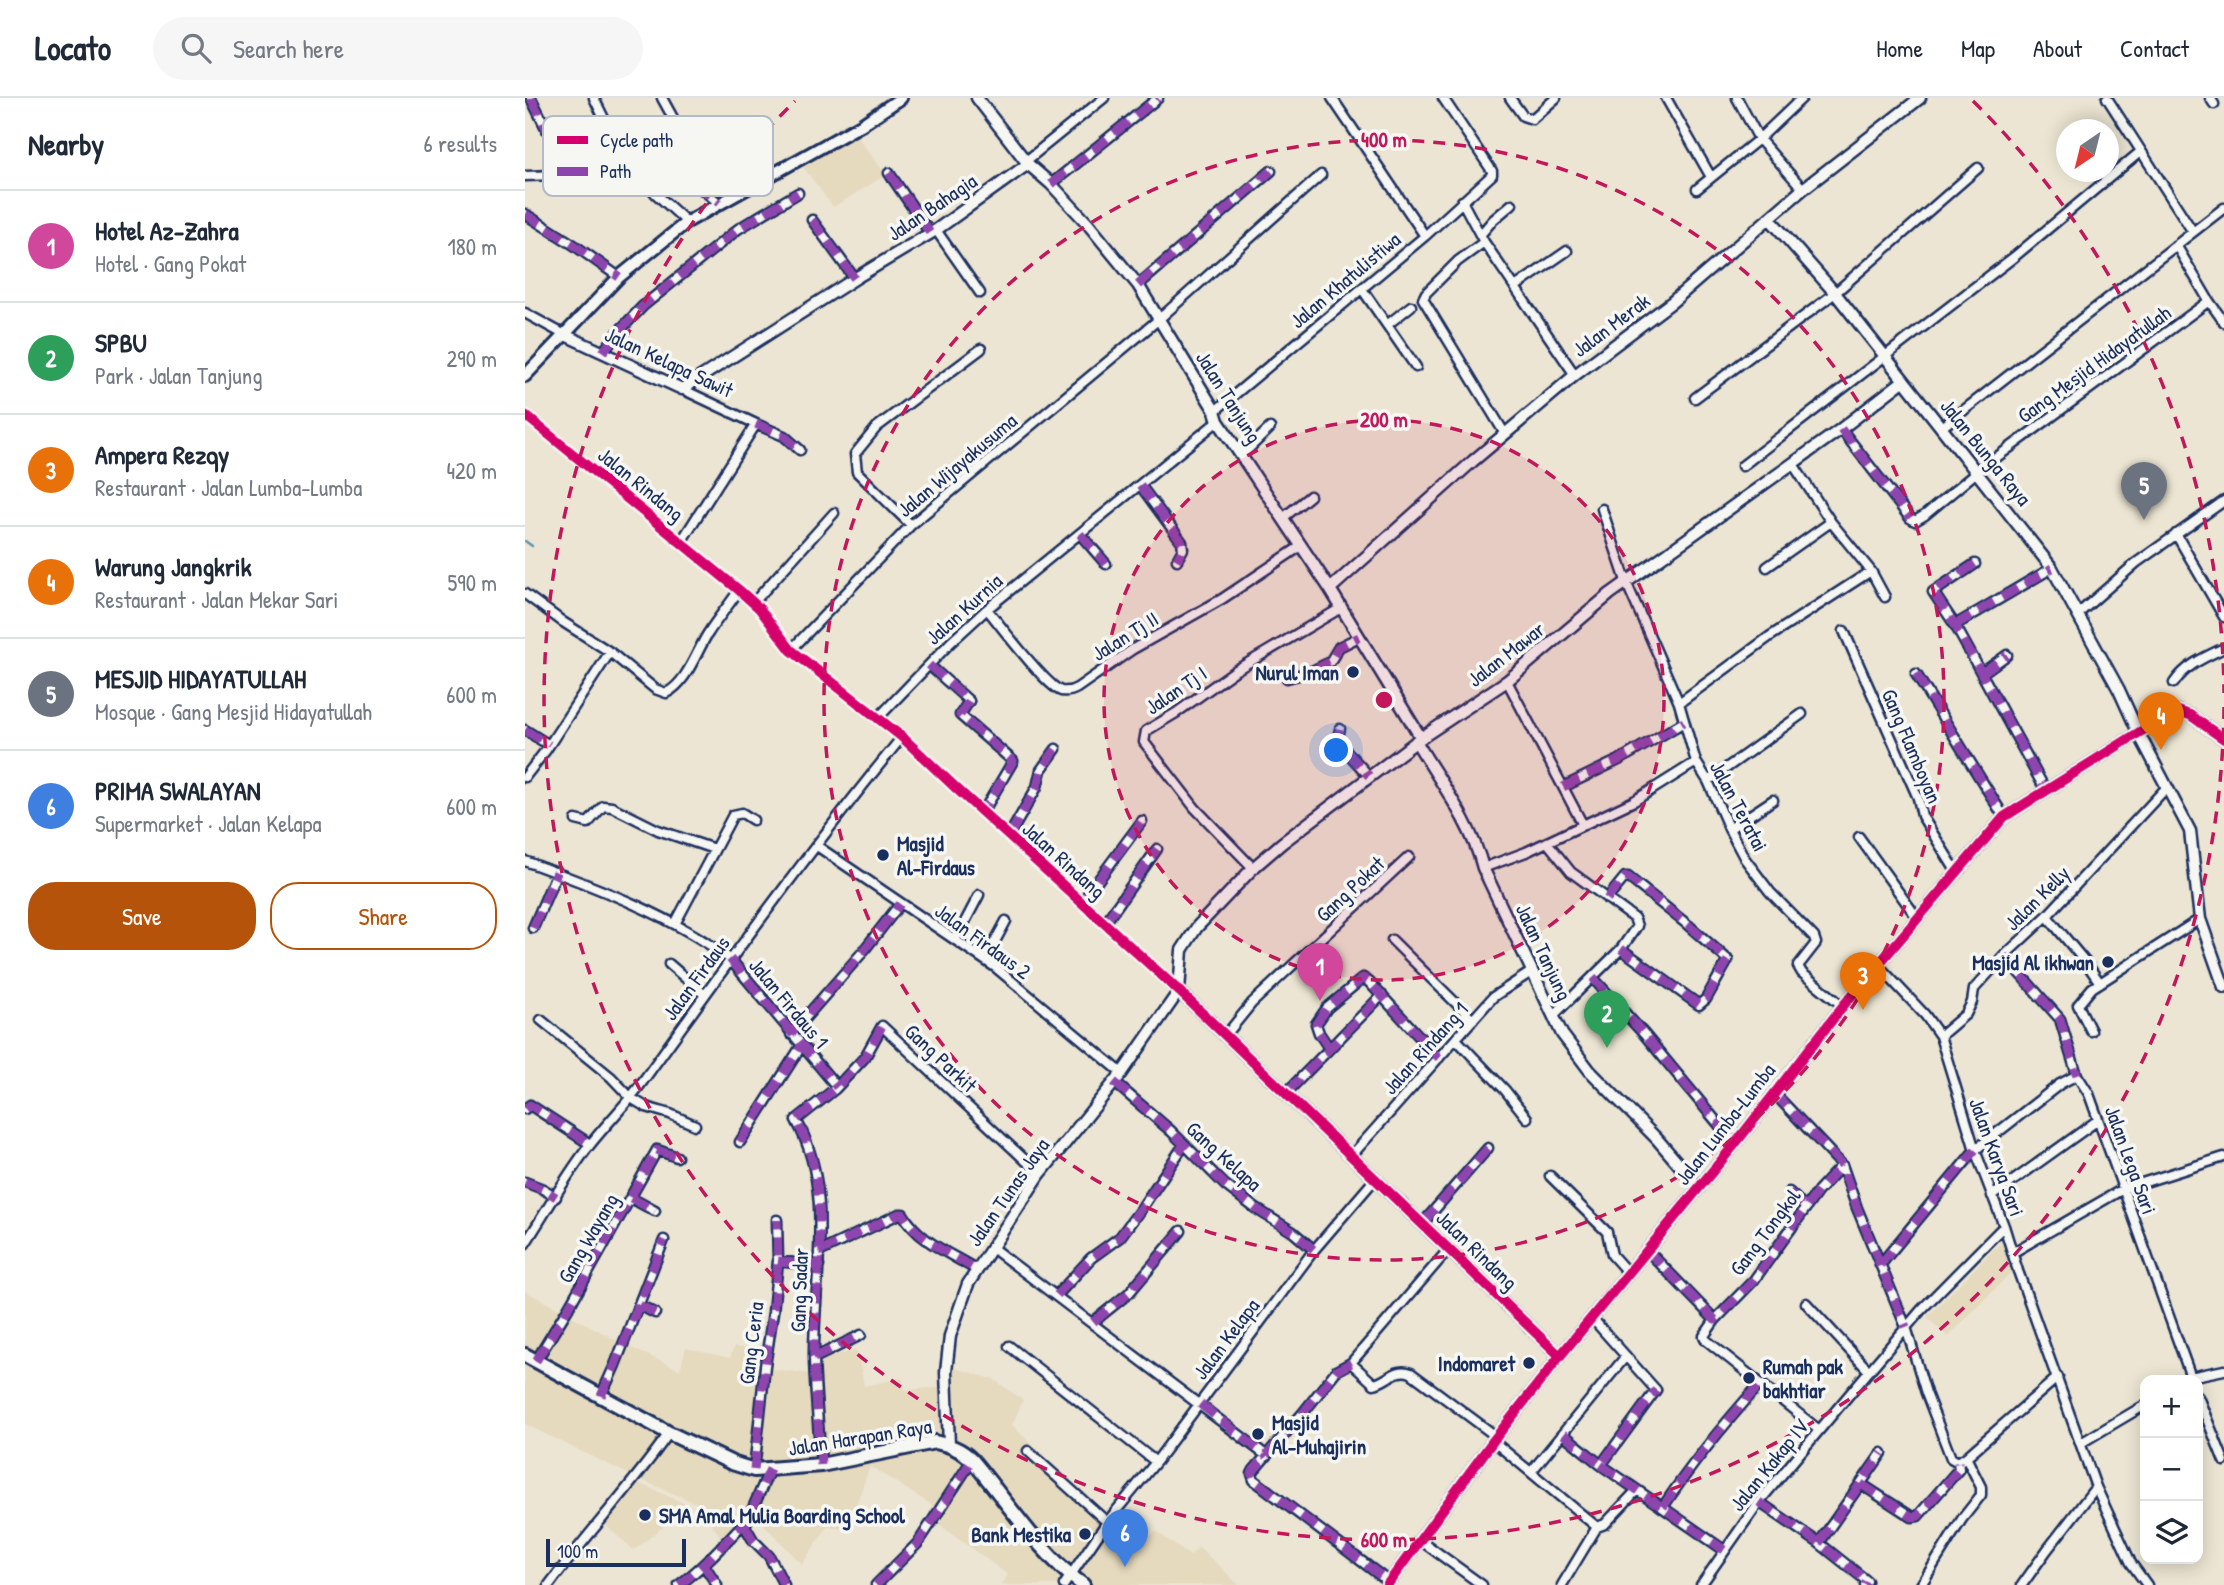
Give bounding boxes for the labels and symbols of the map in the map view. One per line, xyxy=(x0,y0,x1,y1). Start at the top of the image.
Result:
legend xyxy=(543,116,773,196)
north arrow xyxy=(2056,119,2119,182)
text: 400 m xyxy=(1361,125,1407,154)
text: Cycle path xyxy=(600,127,673,153)
text: Path xyxy=(600,158,631,184)
street label: Jalan Bahagia xyxy=(881,166,983,248)
street label: Jalan Khatulistiwa xyxy=(1284,225,1406,335)
street label: Jalan Merak xyxy=(1566,286,1656,364)
street label: Gang Mesjid Hidayatullah xyxy=(2011,298,2177,430)
street label: Jalan Kelapa Sawit xyxy=(600,320,739,405)
street label: Jalan Tanjung xyxy=(1189,345,1269,449)
street label: Jalan Bunga Raya xyxy=(1934,392,2038,512)
text: 200 m xyxy=(1360,405,1408,434)
street label: Jalan Wijayakusuma xyxy=(891,406,1023,524)
street label: Jalan Rindang xyxy=(592,440,690,528)
pin: 5 xyxy=(2121,462,2167,520)
street label: Jalan Kurnia xyxy=(919,567,1009,651)
street label: Jalan Tj II xyxy=(1086,604,1164,668)
street label: Jalan Mawar xyxy=(1461,615,1551,693)
place label: Nurul Iman xyxy=(1256,658,1339,687)
street label: Jalan Tj I xyxy=(1139,659,1213,721)
marker: Nurul Iman xyxy=(1345,664,1361,680)
street label: Gang Flamboyan xyxy=(1875,684,1949,808)
centre of rings xyxy=(1372,688,1396,712)
pin: 4 xyxy=(2138,692,2184,750)
your location xyxy=(1319,733,1353,767)
street label: Jalan Teratai xyxy=(1703,756,1775,856)
street label: Jalan Rindang xyxy=(1016,815,1112,905)
place label: Masjid Al-Firdaus xyxy=(897,829,975,882)
marker: Masjid Al-Firdaus xyxy=(875,847,891,863)
street label: Gang Pokat xyxy=(1309,849,1391,928)
street label: Jalan Kelly xyxy=(1998,859,2076,937)
street label: Jalan Firdaus 2 xyxy=(929,896,1037,986)
street label: Jalan Tanjung xyxy=(1509,899,1579,1005)
street label: Jalan Firdaus xyxy=(656,930,736,1026)
pin: 1 xyxy=(1297,943,1343,1001)
place label: Masjid Al ikhwan xyxy=(1972,948,2094,977)
street label: Jalan Firdaus 1 xyxy=(742,951,836,1055)
pin: 3 xyxy=(1840,952,1886,1010)
marker: Masjid Al ikhwan xyxy=(2100,954,2116,970)
pin: 2 xyxy=(1584,990,1630,1048)
street label: Jalan Rindang 1 xyxy=(1376,995,1474,1101)
street label: Gang Parkit xyxy=(899,1017,984,1099)
street label: Jalan Lumba-Lumba xyxy=(1668,1057,1782,1191)
street label: Jalan Karya Sari xyxy=(1962,1094,2032,1220)
street label: Jalan Lega Sari xyxy=(2098,1102,2164,1218)
street label: Gang Kelapa xyxy=(1180,1114,1268,1198)
street label: Jalan Tunas Jaya xyxy=(960,1132,1056,1252)
street label: Gang Tongkol xyxy=(1723,1182,1807,1281)
street label: Gang Wayang xyxy=(551,1188,625,1288)
street label: Jalan Rindang xyxy=(1430,1204,1524,1296)
street label: Gang Sadar xyxy=(783,1247,815,1333)
street label: Jalan Kelapa xyxy=(1186,1293,1266,1385)
street label: Gang Ceria xyxy=(732,1300,770,1386)
place label: Indomaret xyxy=(1438,1349,1516,1378)
place label: Rumah pak bakhtiar xyxy=(1763,1352,1843,1405)
marker: Indomaret xyxy=(1521,1355,1537,1371)
marker: Rumah pak bakhtiar xyxy=(1741,1370,1757,1386)
place label: Masjid Al-Muhajirin xyxy=(1272,1408,1366,1461)
street label: Jalan Harapan Raya xyxy=(786,1411,934,1463)
street label: Jalan Kakap IV xyxy=(1723,1413,1815,1517)
marker: Masjid Al-Muhajirin xyxy=(1250,1426,1266,1442)
place label: SMA Amal Mulia Boarding School xyxy=(659,1501,905,1531)
marker: SMA Amal Mulia Boarding School xyxy=(637,1507,653,1523)
pin: 6 xyxy=(1102,1509,1148,1567)
place label: Bank Mestika xyxy=(971,1520,1072,1549)
text: 600 m xyxy=(1361,1525,1407,1554)
marker: Bank Mestika xyxy=(1077,1526,1093,1542)
scale bar xyxy=(546,1536,686,1568)

